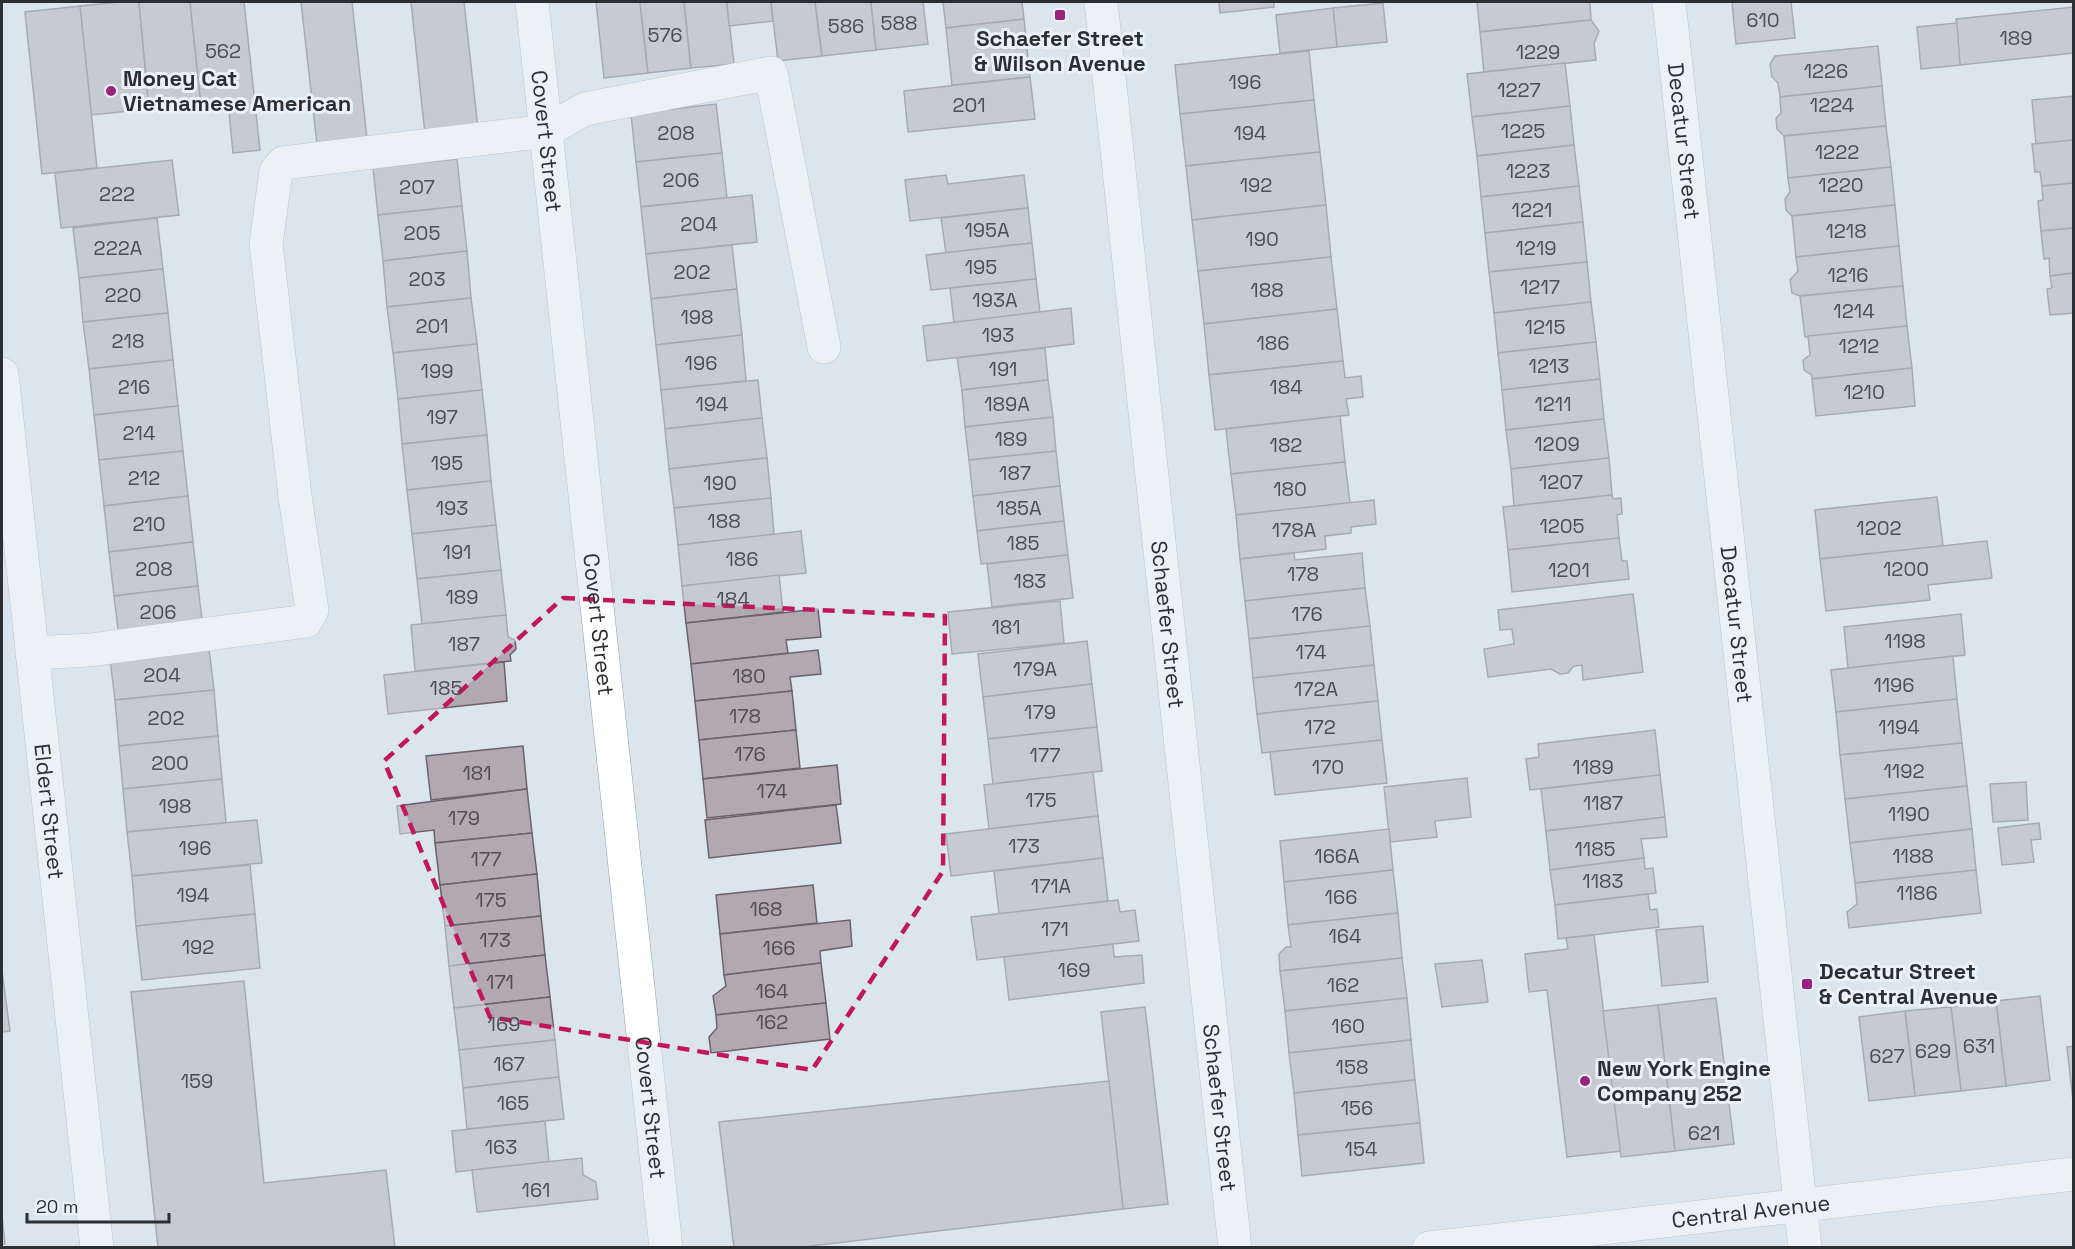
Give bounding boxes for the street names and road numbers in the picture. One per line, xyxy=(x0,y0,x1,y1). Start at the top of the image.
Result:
street label: Decatur Street xyxy=(1662,61,1707,221)
street label: Covert Street xyxy=(525,69,569,214)
street label: Schaefer Street xyxy=(1145,539,1191,710)
street label: Decatur Street xyxy=(1714,544,1759,704)
street label: Covert Street xyxy=(577,552,621,697)
street label: Eldert Street xyxy=(28,742,71,881)
street label: Schaefer Street xyxy=(1197,1022,1243,1193)
street label: Covert Street xyxy=(629,1035,672,1180)
street label: Central Avenue xyxy=(1670,1188,1832,1234)

